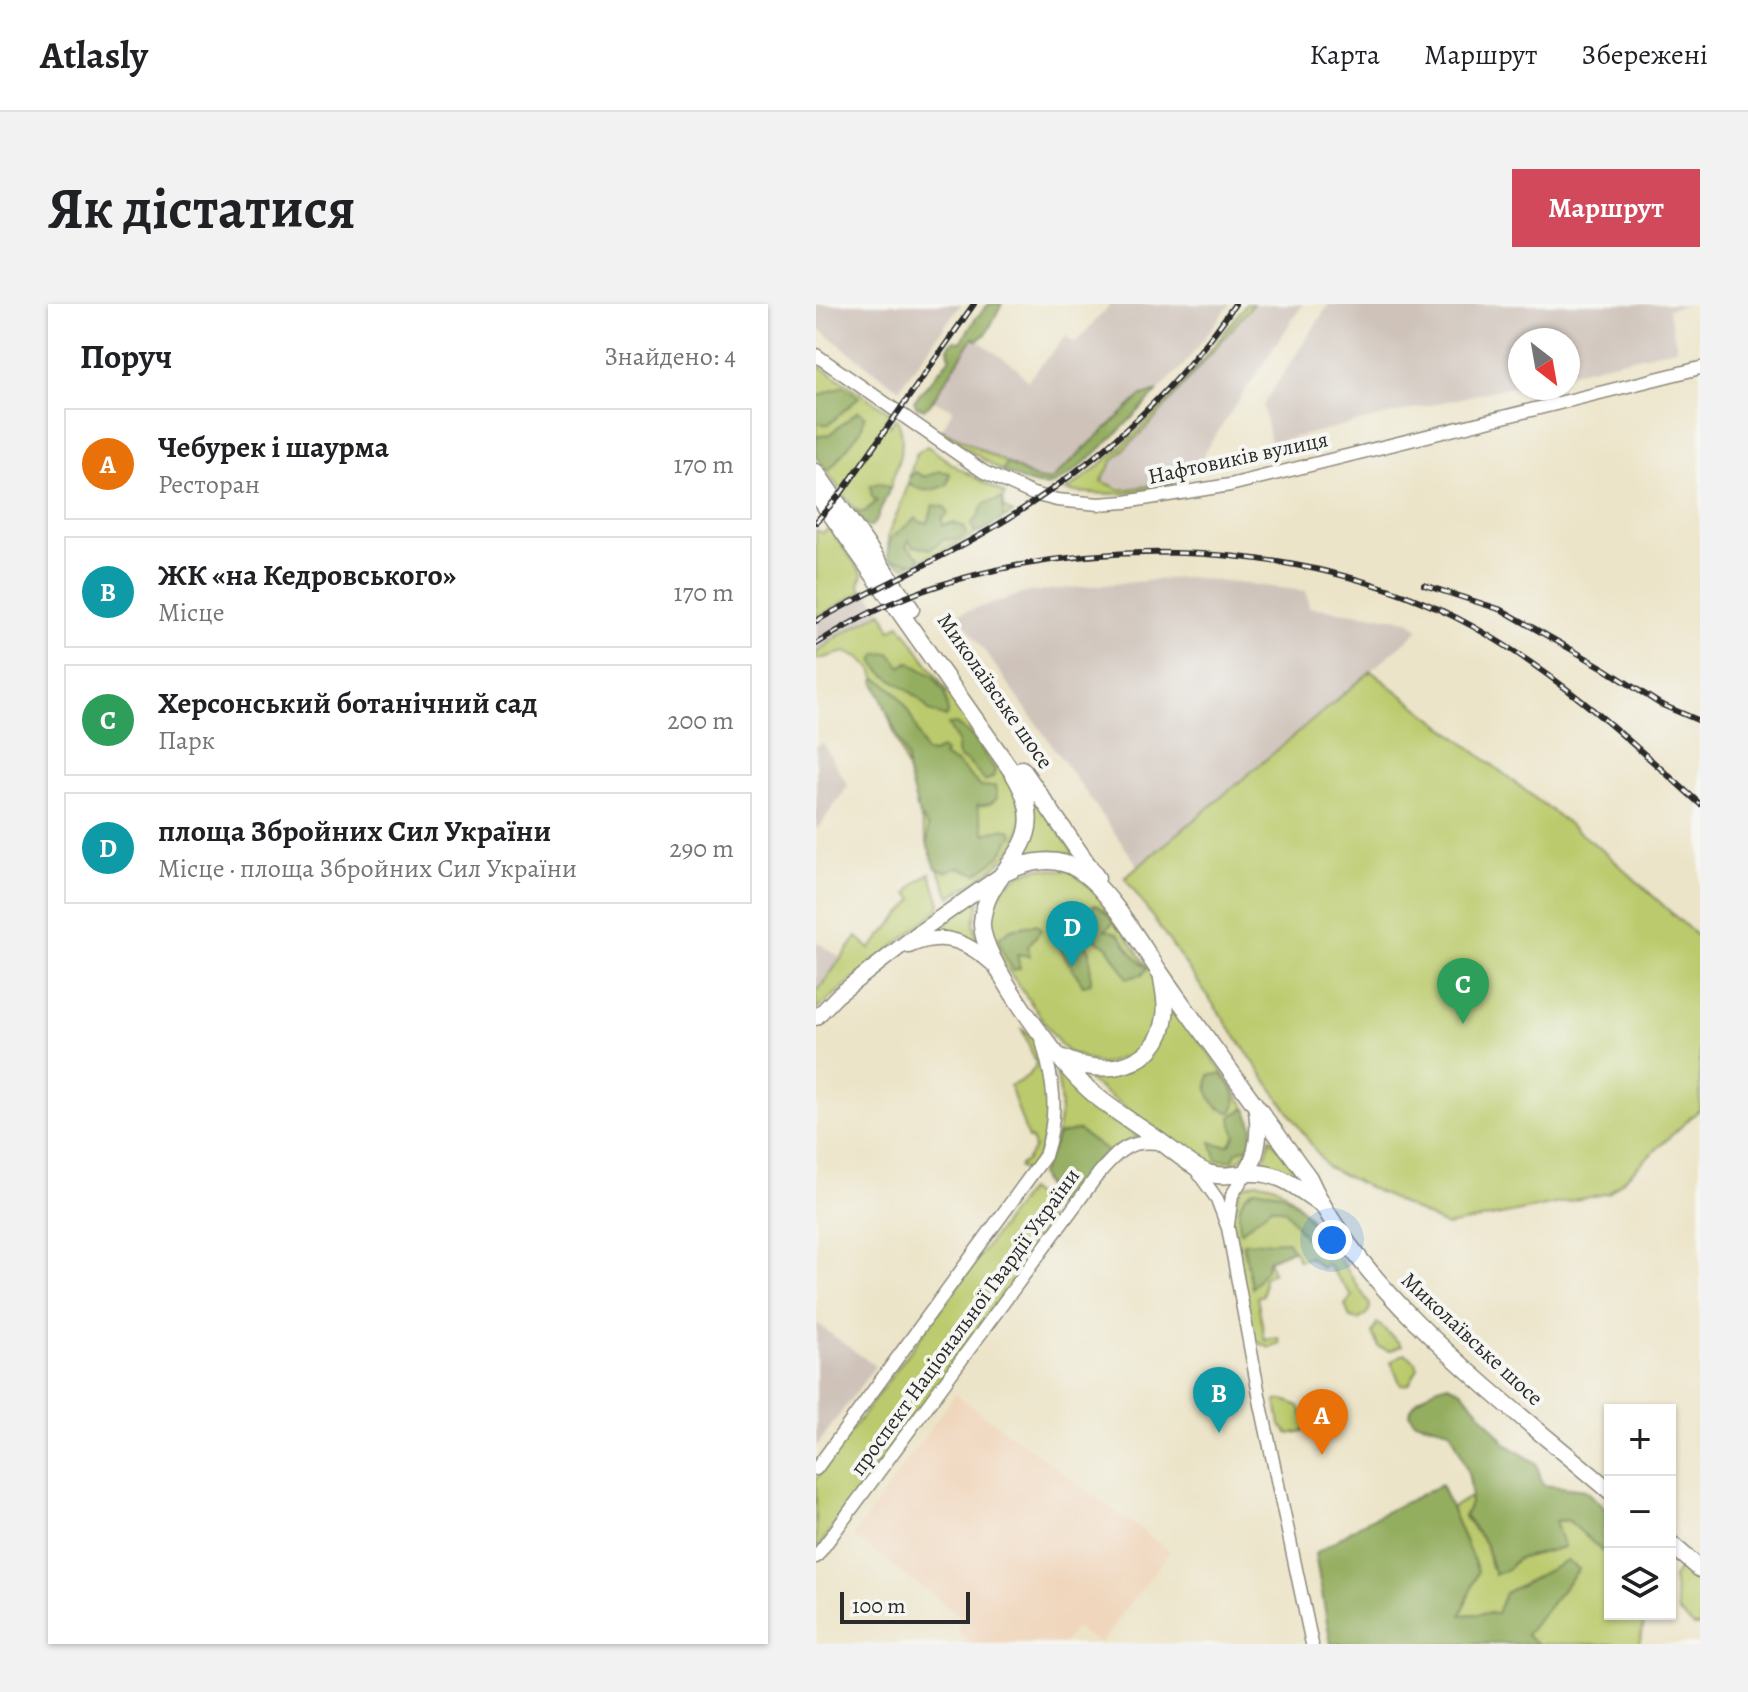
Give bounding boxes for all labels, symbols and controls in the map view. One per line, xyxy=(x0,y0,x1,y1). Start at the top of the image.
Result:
text: Atlasly xyxy=(40,29,148,81)
text: Карта xyxy=(1309,36,1380,74)
text: Маршрут xyxy=(1424,36,1537,74)
text: Збережені xyxy=(1581,36,1708,74)
button: Маршрут xyxy=(1512,169,1700,247)
text: Як дістатися xyxy=(48,170,356,246)
north arrow xyxy=(1508,328,1580,400)
text: Поруч xyxy=(80,333,172,380)
text: Знайдено: 4 xyxy=(604,339,736,374)
street label: Нафтовиків вулиця xyxy=(1145,424,1331,492)
text: Чебурек і шаурма xyxy=(158,427,389,467)
text: A xyxy=(100,447,116,482)
text: 170 m xyxy=(674,447,734,482)
text: Ресторан xyxy=(158,467,260,502)
text: ЖК «на Кедровського» xyxy=(158,555,456,595)
text: B xyxy=(100,575,116,610)
text: 170 m xyxy=(674,575,734,610)
text: Місце xyxy=(158,595,225,630)
street label: Миколаївське шосе xyxy=(930,607,1060,775)
text: Херсонський ботанічний сад xyxy=(158,683,538,723)
text: C xyxy=(100,703,116,738)
text: 200 m xyxy=(667,703,734,738)
text: Парк xyxy=(158,723,215,758)
text: площа Збройних Сил України xyxy=(158,811,551,851)
text: D xyxy=(99,831,117,866)
text: 290 m xyxy=(669,831,734,866)
text: Місце · площа Збройних Сил України xyxy=(158,851,577,886)
pin: D xyxy=(1046,901,1098,967)
pin: C xyxy=(1437,958,1489,1024)
street label: проспект Національної Гвардії України xyxy=(843,1162,1087,1482)
your location xyxy=(1312,1220,1352,1260)
street label: Миколаївське шосе xyxy=(1394,1265,1550,1413)
pin: B xyxy=(1193,1367,1245,1433)
pin: A xyxy=(1296,1389,1348,1455)
map controls xyxy=(1604,1404,1676,1620)
button: + xyxy=(1604,1404,1676,1476)
button: − xyxy=(1604,1476,1676,1548)
button: layers xyxy=(1604,1548,1676,1620)
scale bar xyxy=(840,1588,970,1624)
text: 100 m xyxy=(852,1591,906,1621)

